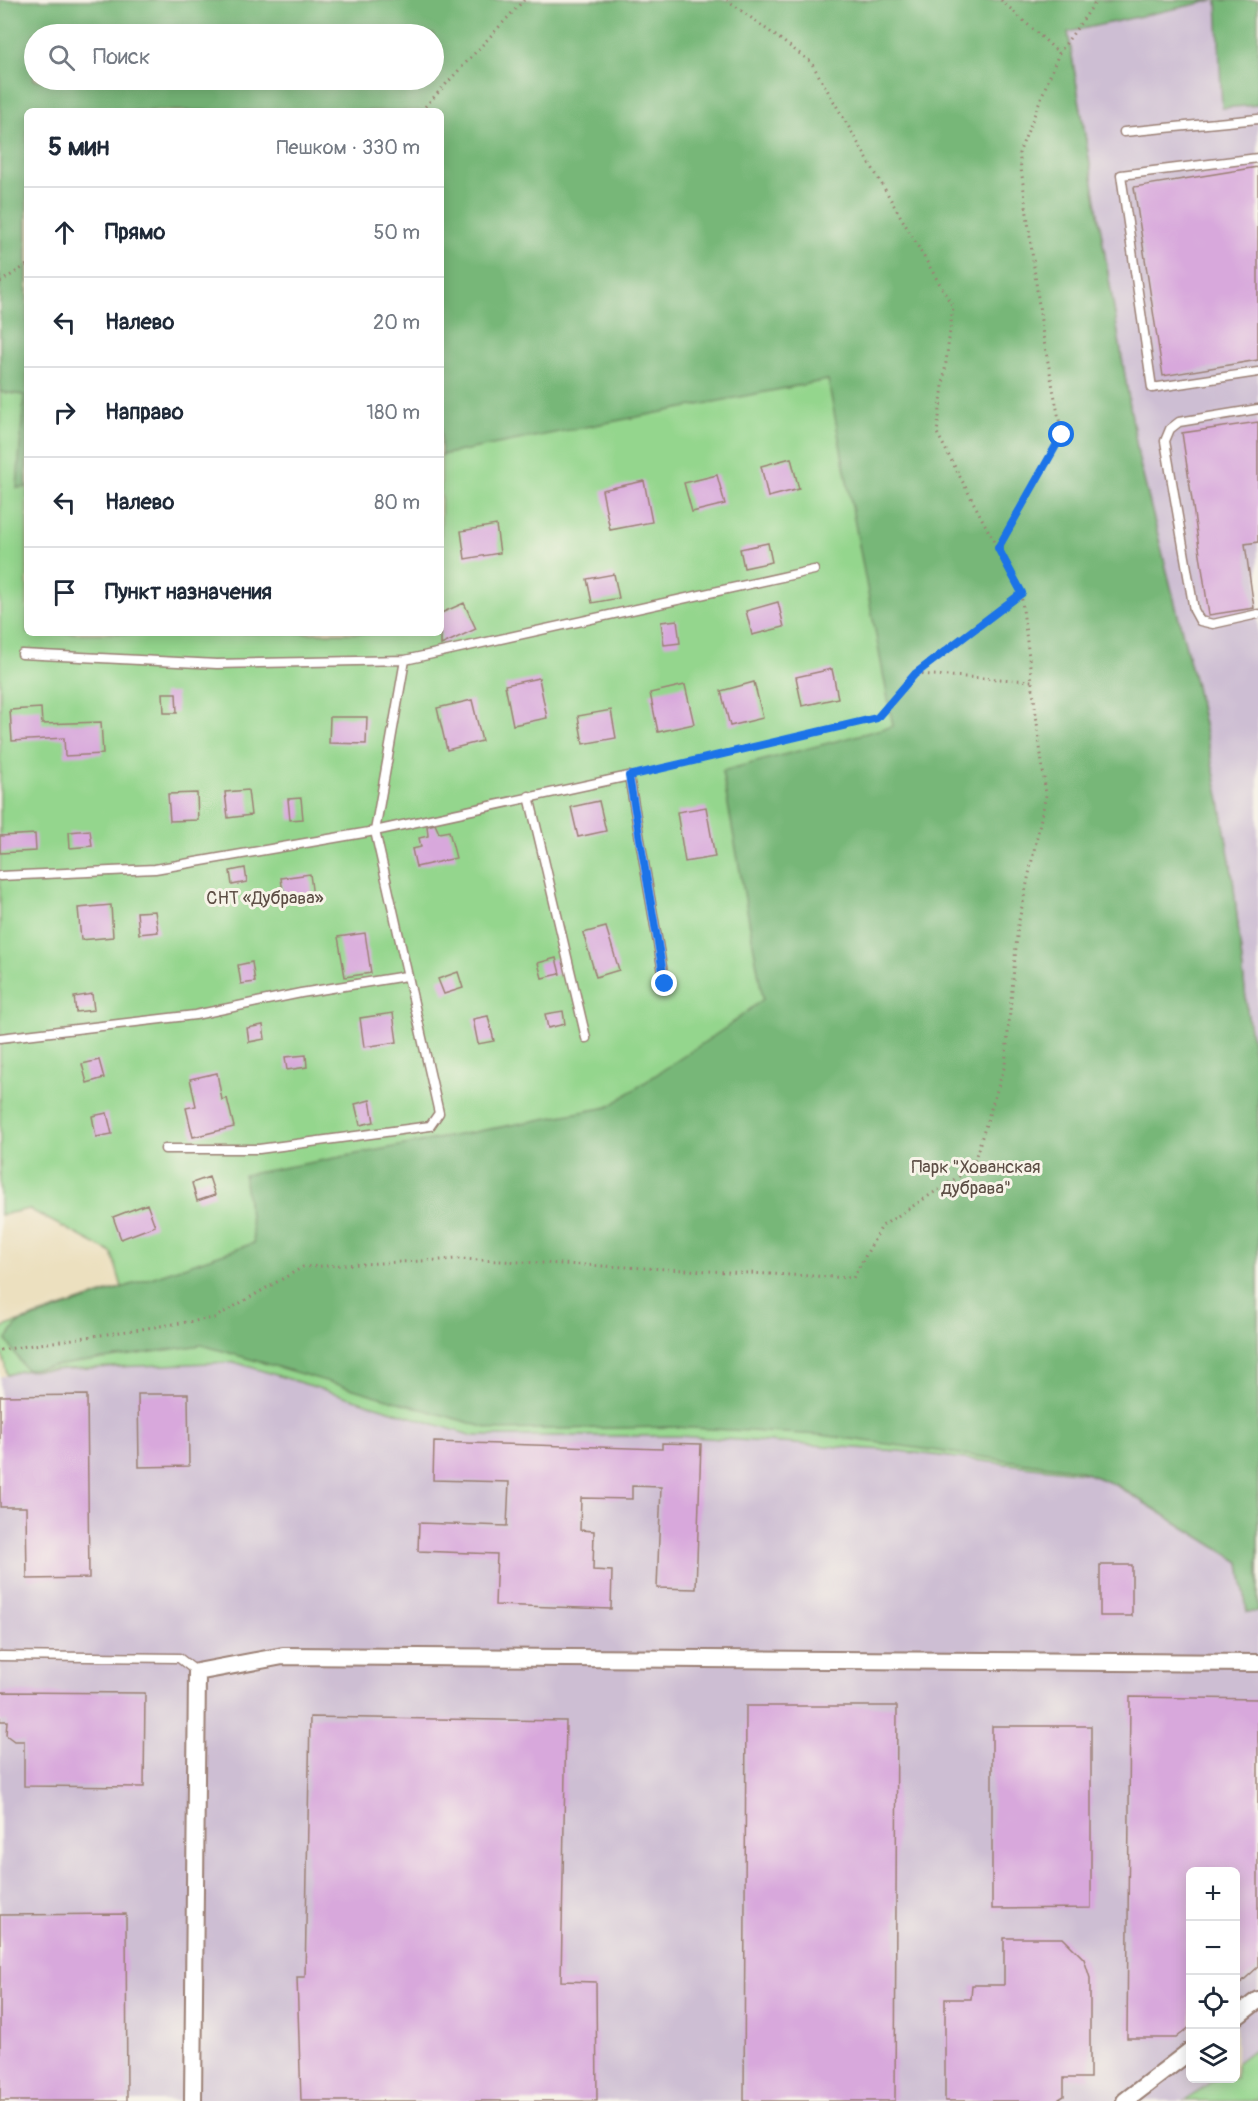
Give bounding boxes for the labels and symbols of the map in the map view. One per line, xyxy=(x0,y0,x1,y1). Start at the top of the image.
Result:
route start xyxy=(1048,421,1074,447)
park label: СНТ «Дубрава» xyxy=(206,887,324,910)
route end xyxy=(651,970,677,996)
park label: Парк "Хованская дубрава" xyxy=(912,1156,1040,1200)

